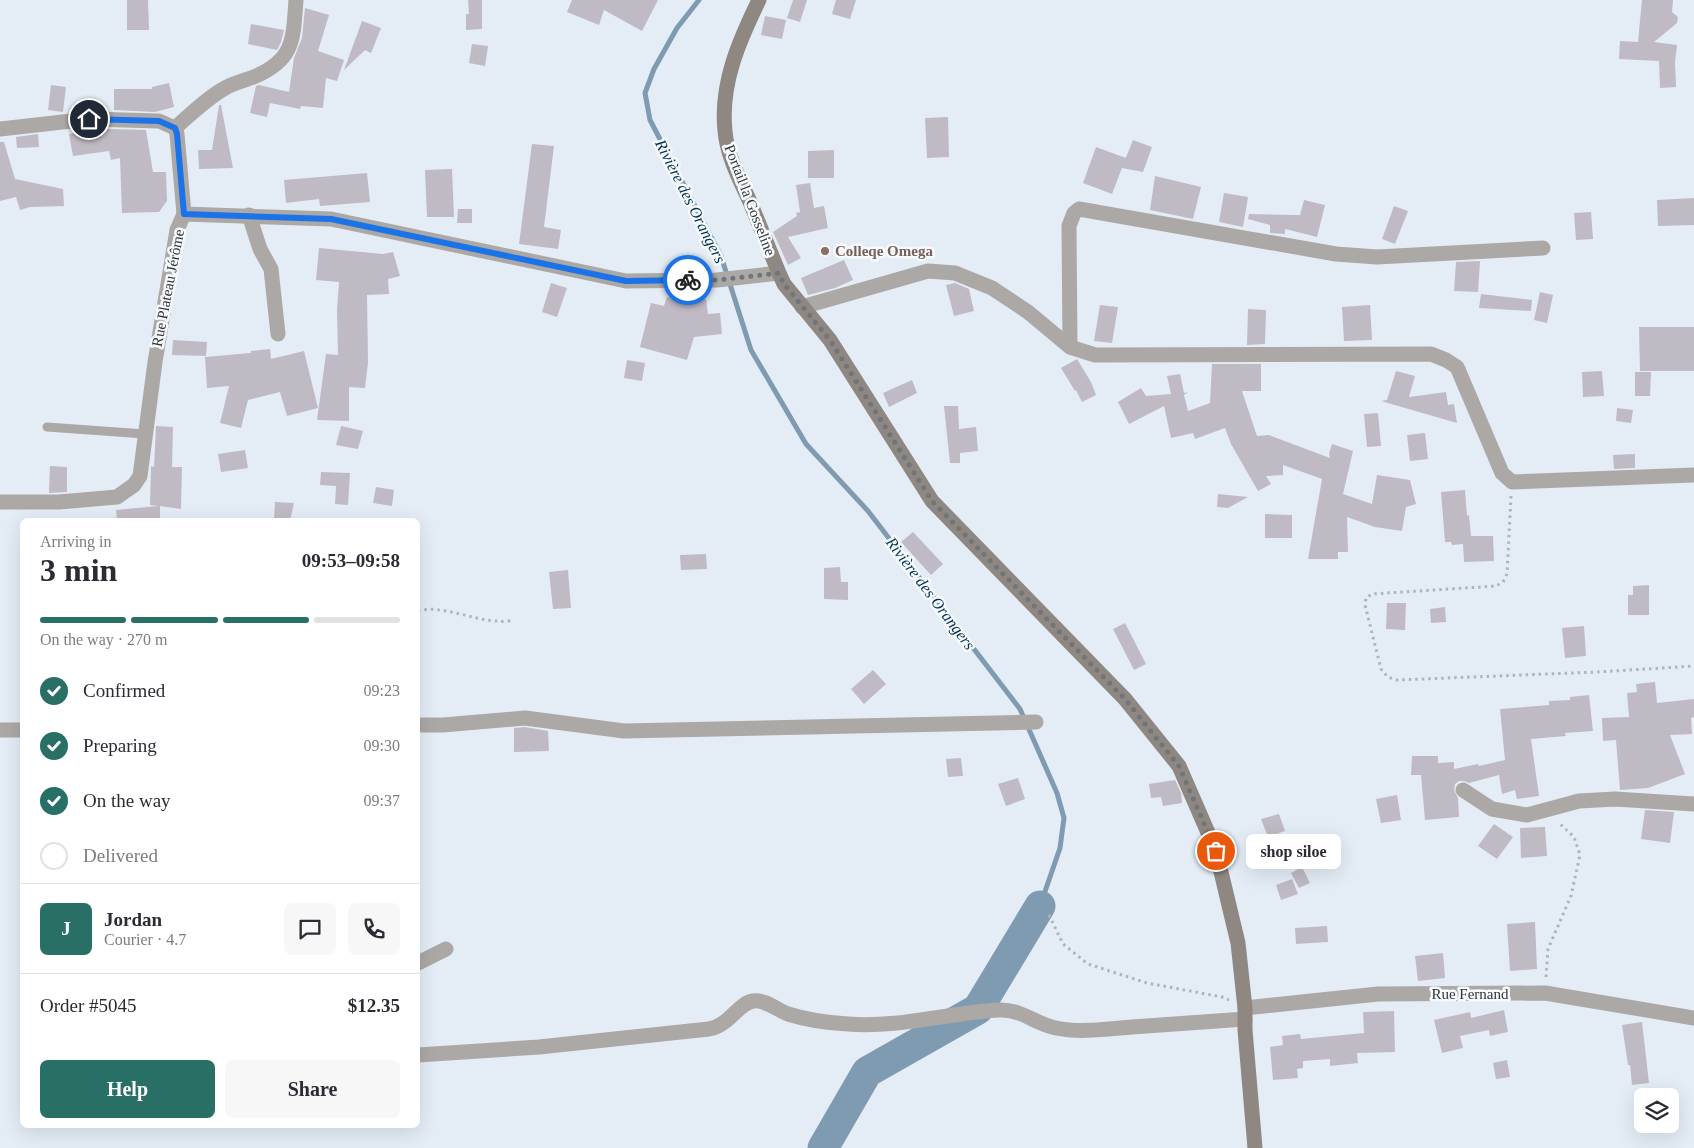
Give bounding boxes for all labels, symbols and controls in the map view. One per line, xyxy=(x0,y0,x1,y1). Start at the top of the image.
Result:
pin xyxy=(68,98,110,140)
icon: home xyxy=(75,105,103,133)
water label: Rivière des Orangers xyxy=(651,136,729,266)
street label: Portail la Gosseline xyxy=(721,142,779,258)
street label: Rue Plateau Jérôme xyxy=(149,228,187,348)
place label: Colleqe Omega xyxy=(835,243,933,259)
marker: Colleqe Omega xyxy=(819,245,831,257)
courier xyxy=(663,255,713,305)
icon: bike xyxy=(674,266,702,294)
text: Arriving in xyxy=(40,533,112,550)
water label: Rivière des Orangers xyxy=(881,533,978,653)
text: 09:53–09:58 xyxy=(302,550,400,571)
text: 3 min xyxy=(40,552,117,588)
text: On the way · 270 m xyxy=(40,631,168,648)
icon: check xyxy=(40,677,68,705)
text: Confirmed xyxy=(83,680,165,701)
text: 09:23 xyxy=(364,682,400,699)
icon: check xyxy=(40,732,68,760)
text: Preparing xyxy=(83,735,157,756)
text: 09:30 xyxy=(364,737,400,754)
icon: check xyxy=(40,787,68,815)
text: On the way xyxy=(83,790,171,811)
text: 09:37 xyxy=(364,792,400,809)
pin xyxy=(1195,830,1237,872)
callout: shop siloe xyxy=(1246,834,1341,868)
icon: bag xyxy=(1202,837,1230,865)
text: shop siloe xyxy=(1260,843,1327,860)
text: Delivered xyxy=(83,845,158,866)
button: chat xyxy=(284,903,336,955)
button: phone xyxy=(348,903,400,955)
text: Jordan xyxy=(104,909,162,930)
text: J xyxy=(61,918,71,939)
text: Courier · 4.7 xyxy=(104,931,186,948)
street label: Rue Fernand xyxy=(1431,986,1509,1002)
text: Order #5045 xyxy=(40,995,137,1016)
text: $12.35 xyxy=(348,995,400,1016)
button: Help xyxy=(40,1060,215,1118)
button: Share xyxy=(225,1060,400,1118)
map controls xyxy=(1634,1088,1679,1133)
button: layers xyxy=(1634,1088,1679,1133)

